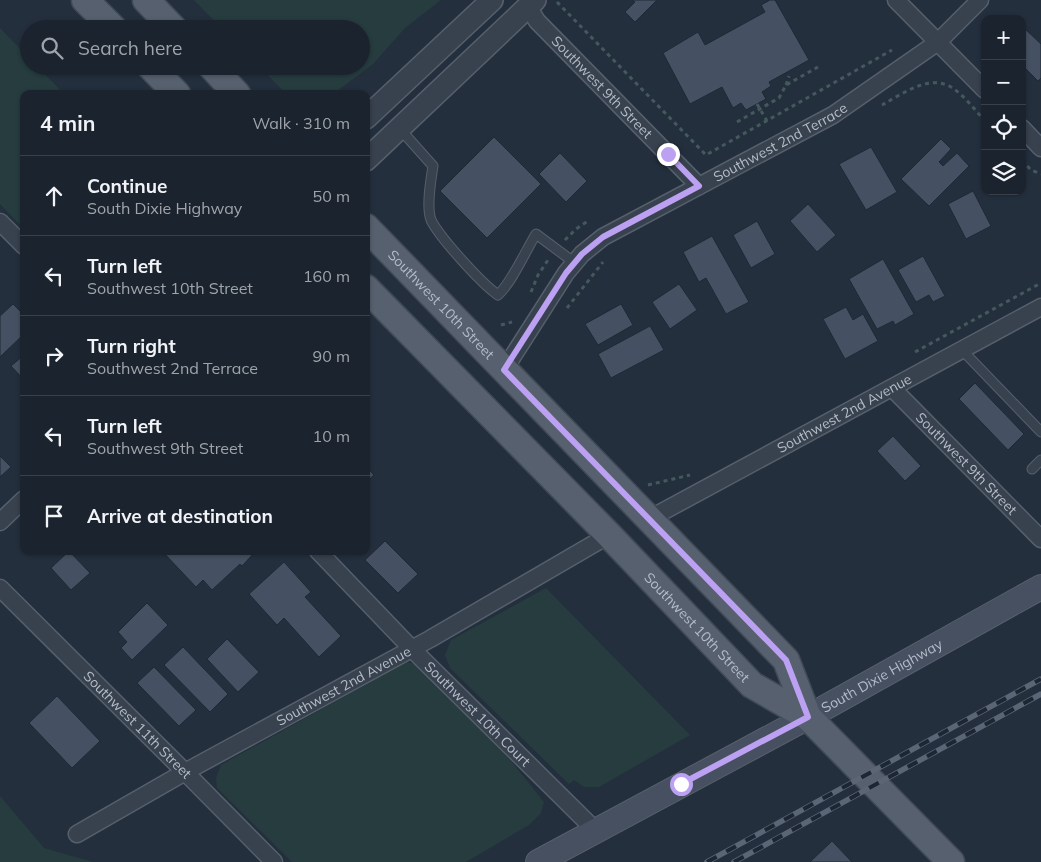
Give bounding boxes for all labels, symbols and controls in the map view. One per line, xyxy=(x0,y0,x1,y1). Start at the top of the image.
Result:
map controls xyxy=(981,15,1026,195)
button: + xyxy=(981,15,1026,60)
search box xyxy=(20,20,370,75)
street label: Southwest 9th Street xyxy=(548,32,656,142)
icon: search xyxy=(38,34,66,62)
text: Search here xyxy=(78,36,182,60)
button: − xyxy=(981,60,1026,105)
street label: Southwest 2nd Terrace xyxy=(710,99,851,186)
button: locate xyxy=(981,105,1026,150)
text: 4 min xyxy=(40,110,95,136)
text: Walk · 310 m xyxy=(252,113,350,133)
route end xyxy=(657,143,680,166)
button: layers xyxy=(981,150,1026,195)
text: Continue xyxy=(87,174,167,198)
icon: ahead xyxy=(40,182,68,210)
text: 50 m xyxy=(313,186,350,206)
text: South Dixie Highway xyxy=(87,198,242,218)
street label: Southwest 10th Street xyxy=(384,246,498,363)
text: Turn left xyxy=(87,254,162,278)
icon: left xyxy=(40,262,68,290)
text: 160 m xyxy=(303,266,350,286)
text: Southwest 10th Street xyxy=(87,278,253,298)
text: Turn right xyxy=(87,334,176,358)
icon: right xyxy=(40,342,68,370)
text: 90 m xyxy=(313,346,350,366)
text: Southwest 2nd Terrace xyxy=(87,358,258,378)
street label: Southwest 2nd Avenue xyxy=(774,370,915,457)
street label: Southwest 9th Street xyxy=(912,408,1021,519)
text: Turn left xyxy=(87,414,162,438)
icon: left xyxy=(40,422,68,450)
text: 10 m xyxy=(313,426,350,446)
text: Southwest 9th Street xyxy=(87,438,243,458)
icon: arrive xyxy=(40,502,68,530)
text: Arrive at destination xyxy=(87,504,273,528)
street label: Southwest 10th Street xyxy=(640,568,754,686)
street label: South Dixie Highway xyxy=(818,635,946,717)
street label: Southwest 2nd Avenue xyxy=(273,642,414,730)
street label: Southwest 10th Court xyxy=(421,657,534,770)
street label: Southwest 11th Street xyxy=(80,667,196,782)
route start xyxy=(670,773,693,796)

